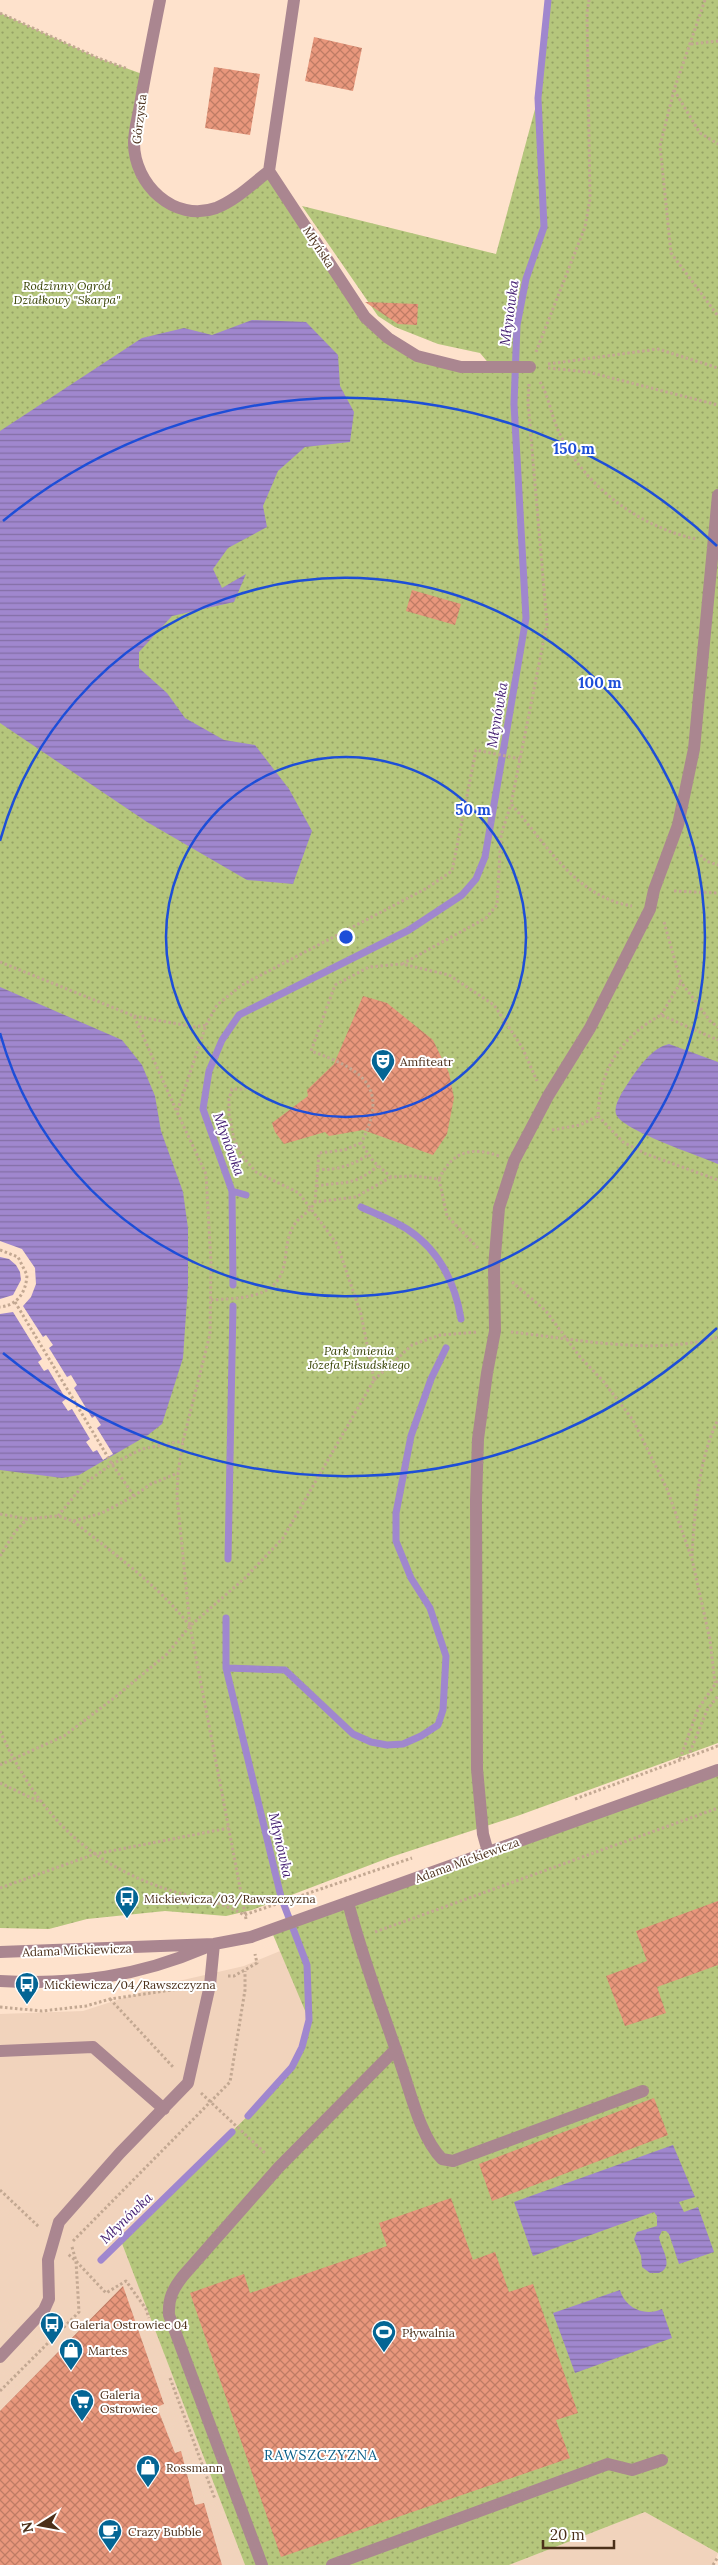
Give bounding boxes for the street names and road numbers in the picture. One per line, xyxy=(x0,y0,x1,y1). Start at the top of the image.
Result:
street label: Górzysta xyxy=(128,93,150,145)
street label: Młyńska xyxy=(300,223,338,271)
street label: Adama Mickiewicza xyxy=(412,1834,521,1886)
street label: Adama Mickiewicza xyxy=(21,1941,132,1959)

